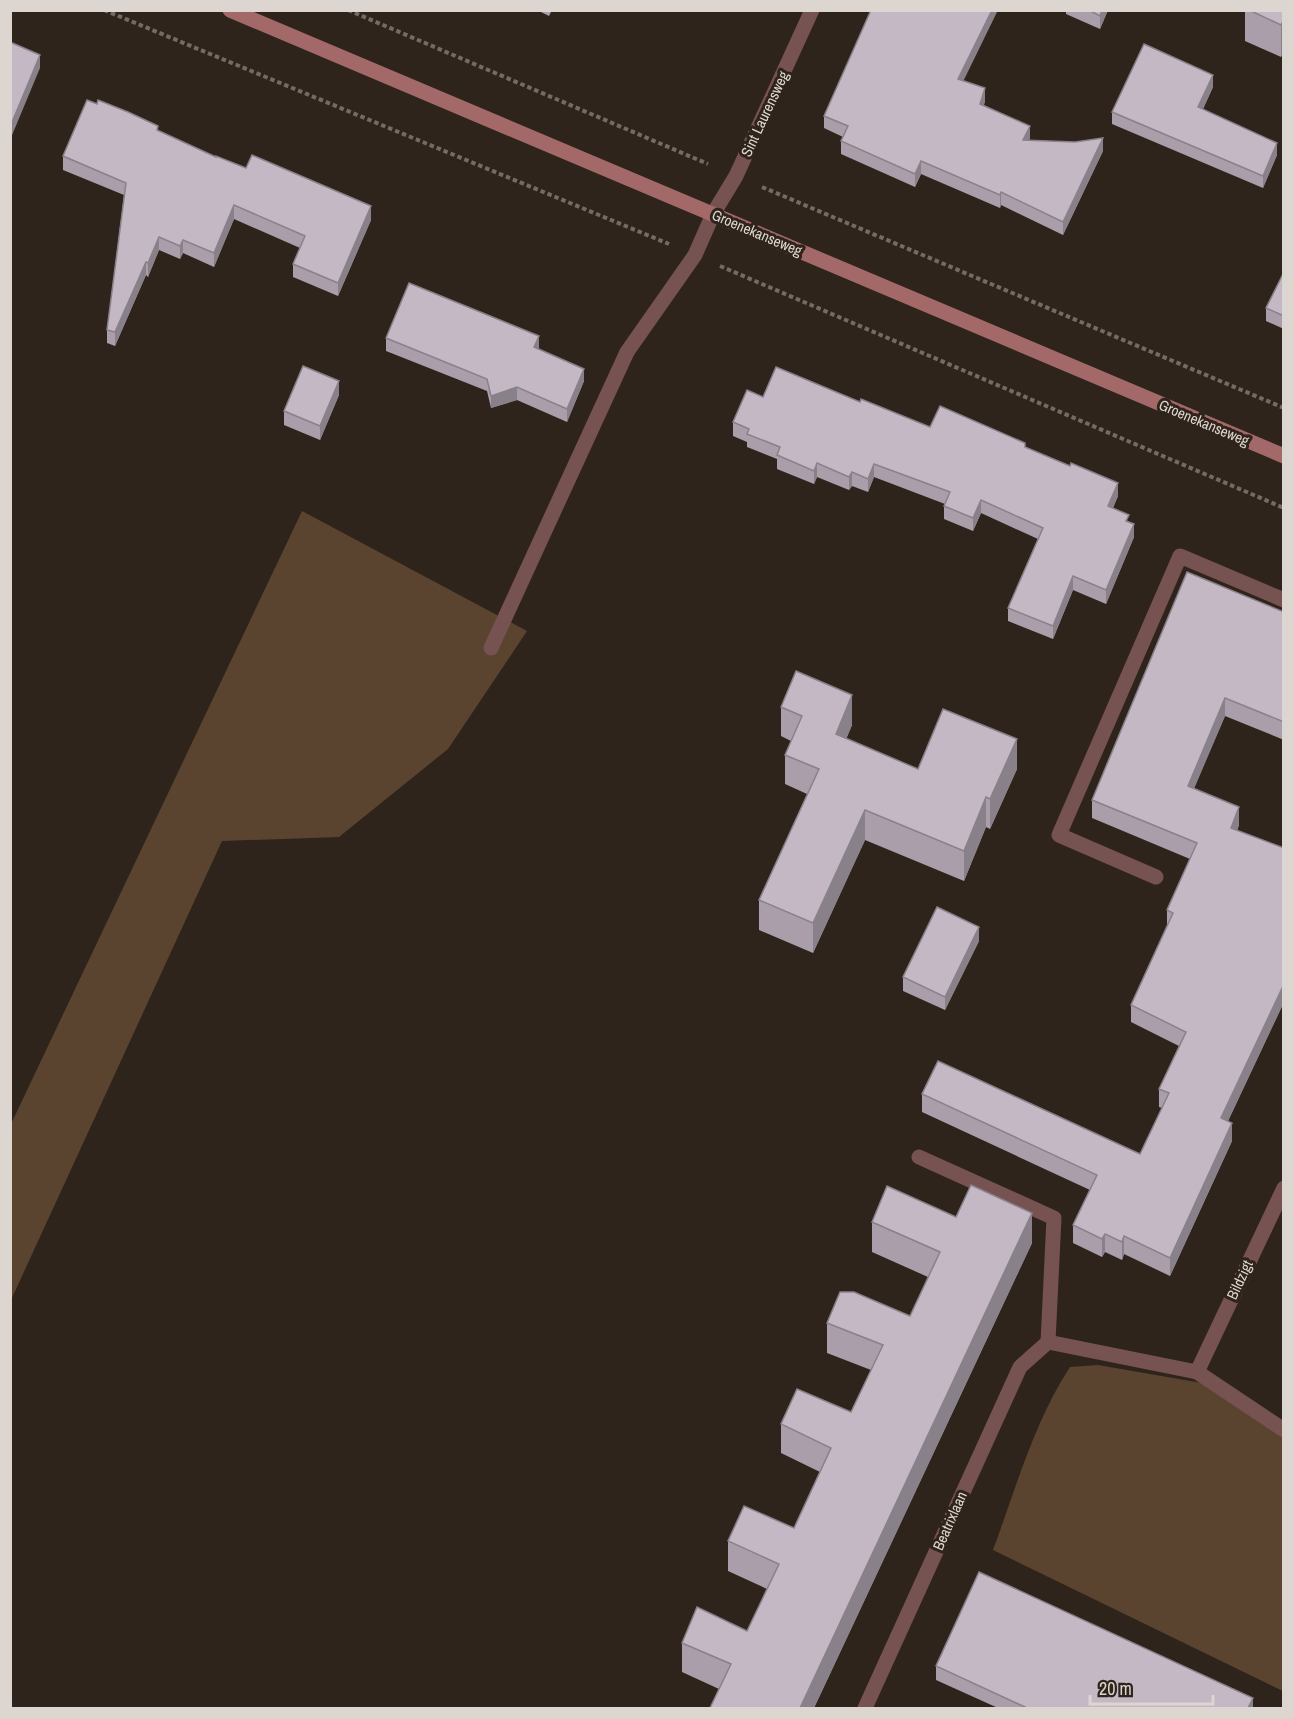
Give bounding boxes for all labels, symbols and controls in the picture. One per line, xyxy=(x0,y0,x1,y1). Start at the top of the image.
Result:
street label: Sint Laurensweg xyxy=(736,67,794,160)
street label: Groenekanseweg xyxy=(709,204,806,261)
street label: Groenekanseweg xyxy=(1156,394,1253,451)
street label: Bildzigt xyxy=(1221,1256,1258,1303)
street label: Beatrixlaan xyxy=(927,1488,972,1553)
scale bar xyxy=(1090,1668,1213,1706)
text: 20 m xyxy=(1099,1676,1132,1701)

